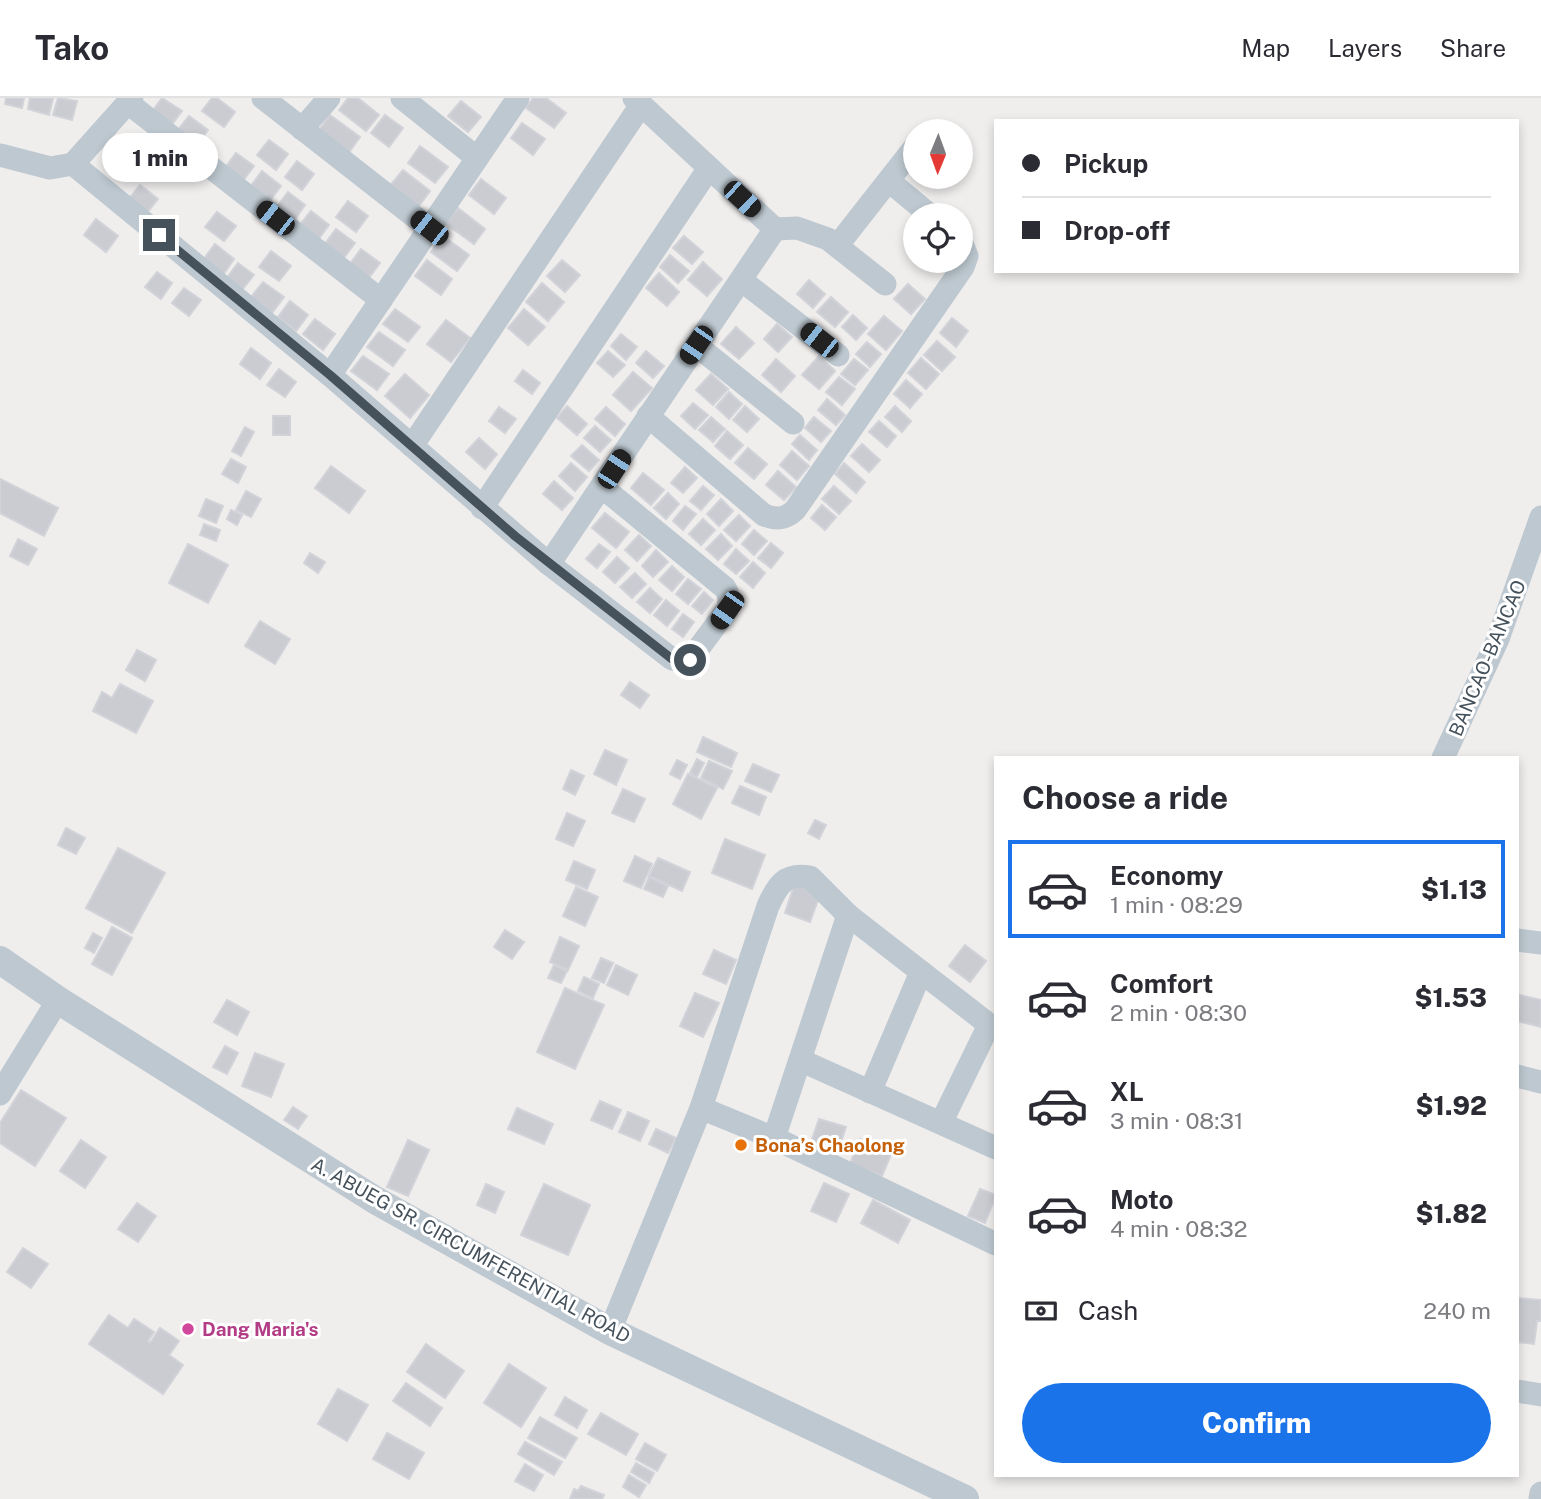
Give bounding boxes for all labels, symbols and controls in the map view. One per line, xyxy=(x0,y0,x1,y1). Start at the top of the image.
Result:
text: Tako xyxy=(35,29,109,67)
text: Map xyxy=(1241,34,1290,62)
text: Layers xyxy=(1328,34,1402,62)
text: Share xyxy=(1440,34,1506,62)
north arrow xyxy=(903,119,973,189)
map controls xyxy=(903,119,973,273)
callout: 1 min xyxy=(101,134,217,183)
text: 1 min xyxy=(132,144,188,171)
text: Pickup xyxy=(1064,148,1148,179)
car xyxy=(720,177,765,221)
car xyxy=(252,197,299,239)
button: locate xyxy=(903,203,973,273)
car xyxy=(406,207,453,249)
text: Drop-off xyxy=(1064,215,1170,246)
route end xyxy=(143,219,175,251)
car xyxy=(796,319,843,361)
car xyxy=(676,322,717,368)
car xyxy=(594,446,635,492)
street label: BANCAO-BANCAO xyxy=(1444,577,1530,739)
car xyxy=(707,587,748,633)
route start xyxy=(674,644,706,676)
text: Choose a ride xyxy=(1022,779,1228,816)
icon: car xyxy=(1026,858,1089,921)
text: Economy xyxy=(1110,860,1223,891)
text: $1.13 xyxy=(1421,874,1487,905)
text: 1 min · 08:29 xyxy=(1110,891,1243,918)
icon: car xyxy=(1026,966,1089,1029)
text: Comfort xyxy=(1110,968,1213,999)
text: $1.53 xyxy=(1414,982,1487,1013)
text: 2 min · 08:30 xyxy=(1110,999,1247,1026)
icon: car xyxy=(1026,1074,1089,1137)
text: XL xyxy=(1110,1076,1144,1107)
text: $1.92 xyxy=(1416,1090,1487,1121)
text: 3 min · 08:31 xyxy=(1110,1107,1243,1134)
place label: Bona’s Chaolong xyxy=(755,1134,905,1156)
marker: Bona’s Chaolong xyxy=(733,1137,749,1153)
street label: A. ABUEG SR. CIRCUMFERENTIAL ROAD xyxy=(308,1153,634,1347)
icon: car xyxy=(1026,1182,1089,1245)
text: Moto xyxy=(1110,1184,1173,1215)
text: $1.82 xyxy=(1415,1198,1487,1229)
text: 4 min · 08:32 xyxy=(1110,1215,1248,1242)
icon: cash xyxy=(1022,1292,1060,1330)
text: Cash xyxy=(1078,1295,1138,1326)
text: 240 m xyxy=(1423,1297,1491,1324)
place label: Dang Maria's xyxy=(202,1318,319,1340)
marker: Dang Maria's xyxy=(180,1321,196,1337)
button: Confirm xyxy=(1022,1383,1491,1463)

